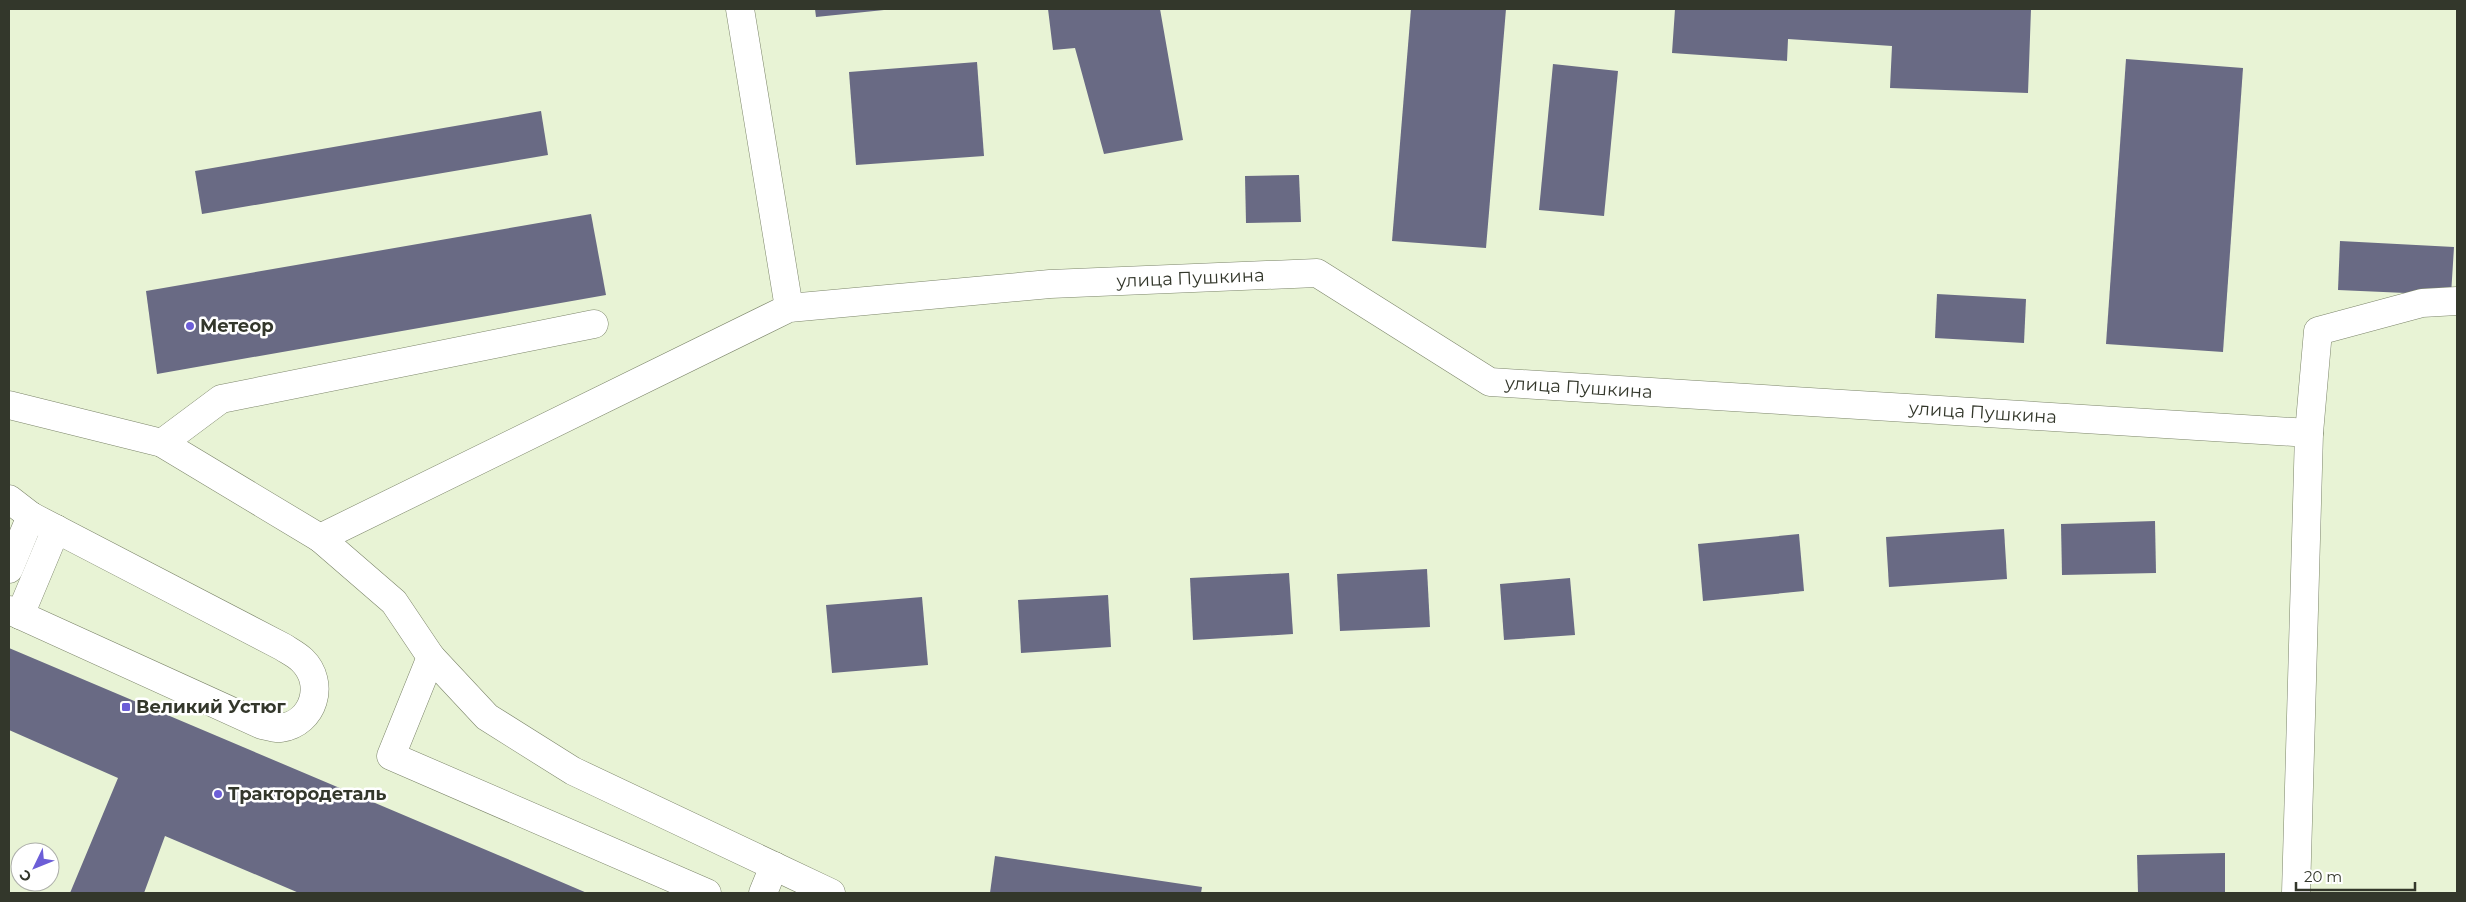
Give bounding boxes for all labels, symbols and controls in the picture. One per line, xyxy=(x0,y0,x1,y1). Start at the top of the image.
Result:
street label: улица Пушкина xyxy=(1115,264,1265,292)
place label: Метеор xyxy=(200,315,274,337)
marker: Метеор xyxy=(184,320,196,332)
street label: улица Пушкина xyxy=(1503,372,1653,403)
street label: улица Пушкина xyxy=(1907,397,2057,428)
place label: Великий Устюг xyxy=(136,696,286,718)
marker: Великий Устюг xyxy=(120,701,132,713)
place label: Трактородеталь xyxy=(228,783,386,805)
marker: Трактородеталь xyxy=(212,788,224,800)
north arrow xyxy=(10,842,60,892)
scale bar xyxy=(2296,860,2415,892)
text: С xyxy=(15,866,36,886)
text: 20 m xyxy=(2304,867,2342,886)

